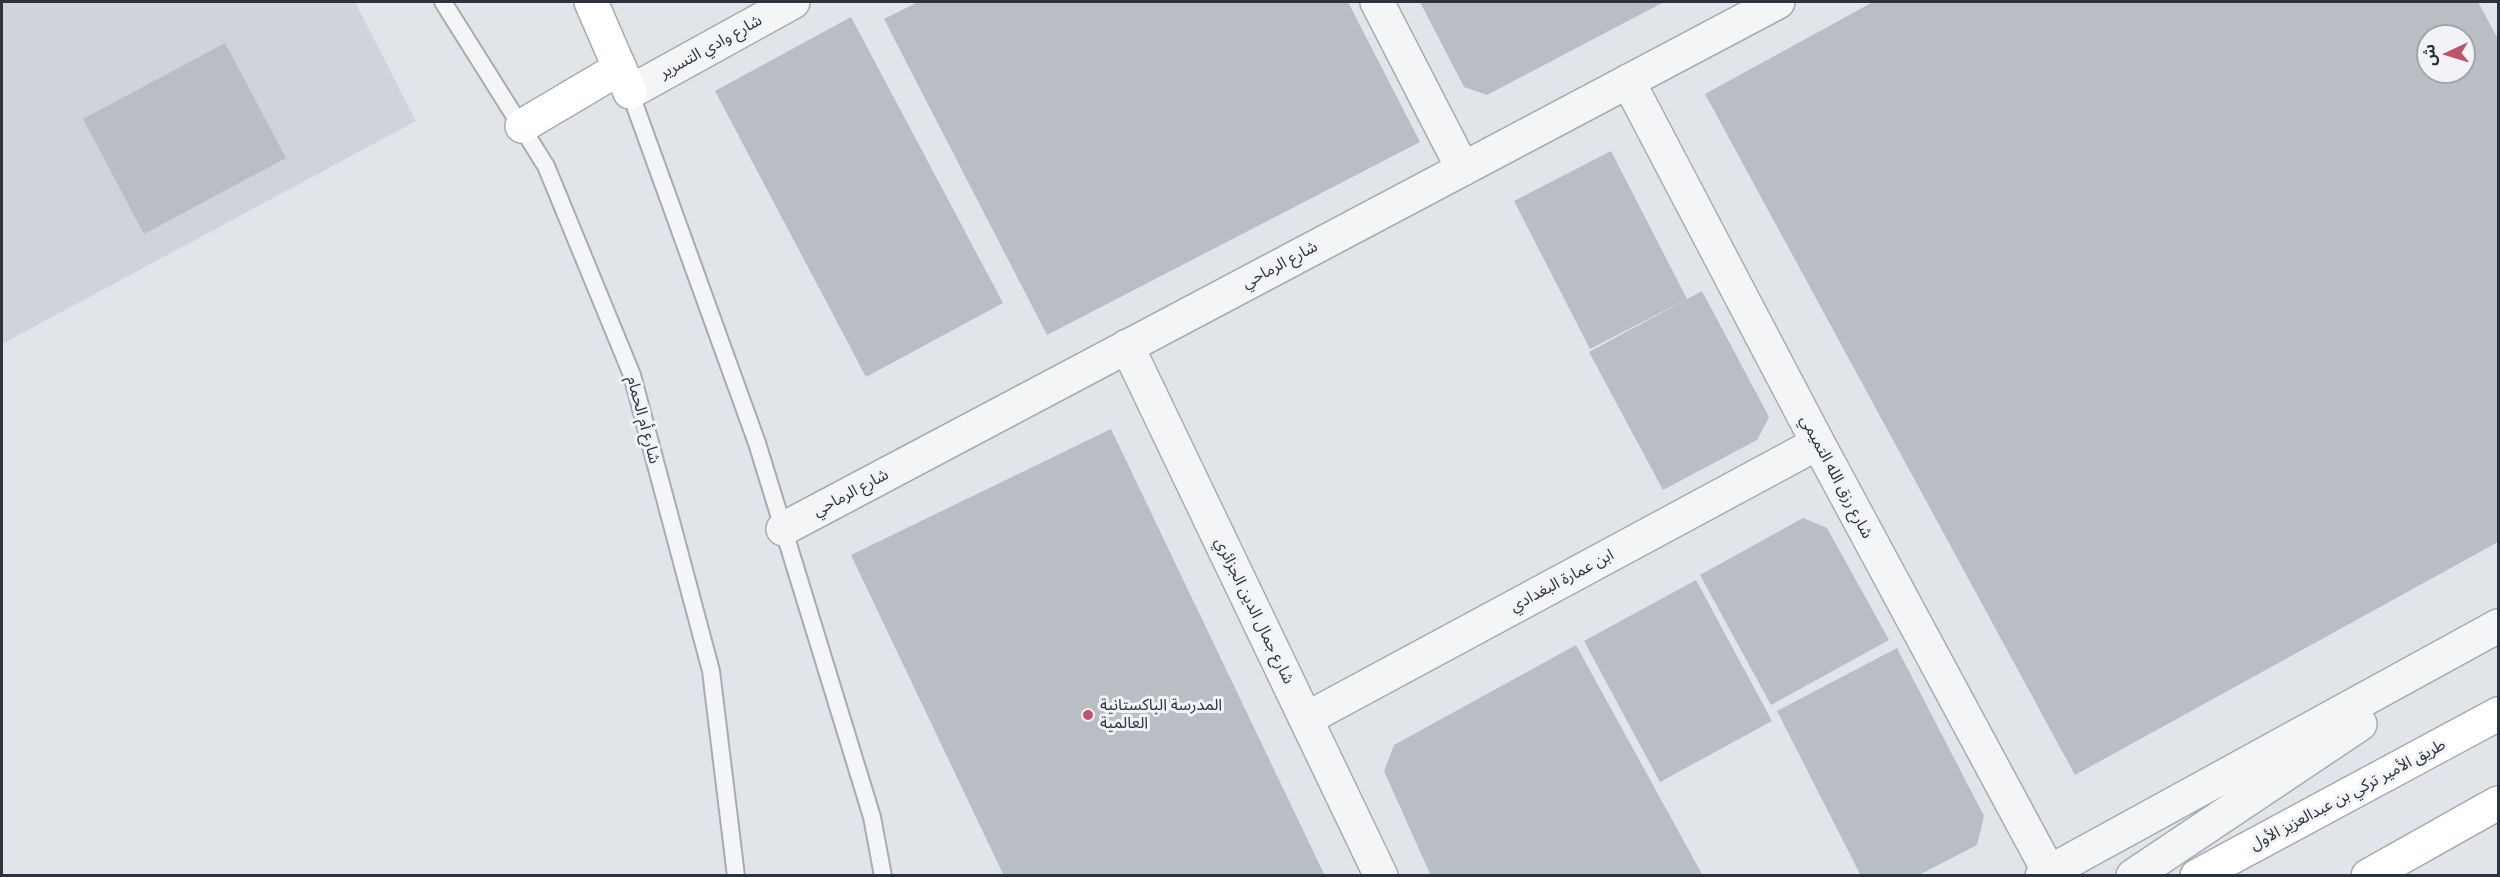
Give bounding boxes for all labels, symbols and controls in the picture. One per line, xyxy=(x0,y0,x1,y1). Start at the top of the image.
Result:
street label: شارع وادي التسرير xyxy=(657,11,765,83)
north arrow xyxy=(2416,24,2476,84)
text: ش xyxy=(2419,44,2440,67)
street label: شارع الرماحي xyxy=(1239,237,1321,293)
street label: شارع أم الحمام xyxy=(622,374,664,466)
street label: شارع رزق الله التميمي xyxy=(1795,412,1877,542)
street label: شارع الرماحي xyxy=(810,465,892,521)
street label: شارع جمال الدين الجزائري xyxy=(1210,535,1298,687)
street label: ابن عمارة البغدادي xyxy=(1507,546,1617,616)
place label: المدرسة الباكستانية العالمية xyxy=(1100,696,1222,734)
marker: المدرسة الباكستانية العالمية xyxy=(1081,708,1095,722)
street label: طريق الأمير تركي بن عبدالعزيز الأول xyxy=(2247,735,2449,855)

